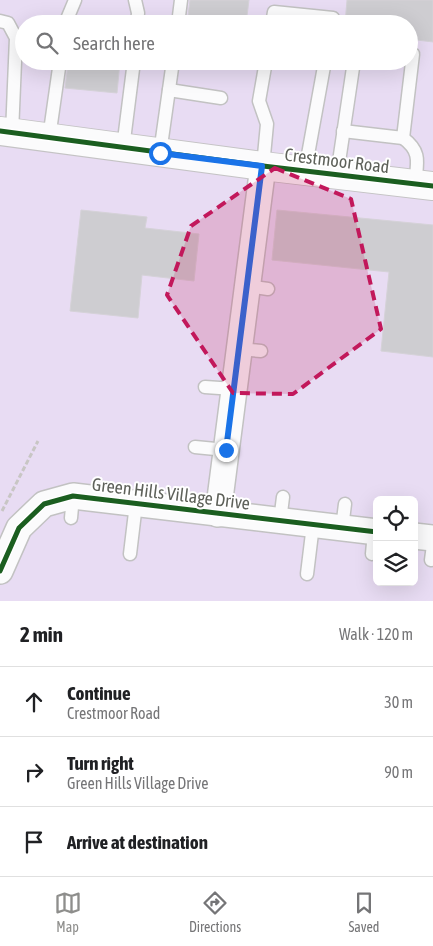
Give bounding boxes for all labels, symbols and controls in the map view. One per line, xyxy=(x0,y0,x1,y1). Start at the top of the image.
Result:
search box xyxy=(15,15,418,70)
icon: search xyxy=(33,29,61,57)
text: Search here xyxy=(73,32,155,54)
route start xyxy=(149,142,172,165)
street label: Crestmoor Road xyxy=(284,144,391,177)
route end xyxy=(215,439,238,462)
street label: Green Hills Village Drive xyxy=(91,473,251,514)
map controls xyxy=(373,496,418,586)
button: locate xyxy=(373,496,418,541)
button: layers xyxy=(373,541,418,586)
text: 2 min xyxy=(20,622,63,646)
text: Walk · 120 m xyxy=(339,625,413,643)
text: Continue xyxy=(67,682,131,704)
icon: ahead xyxy=(20,688,48,716)
text: 30 m xyxy=(384,693,413,711)
text: Crestmoor Road xyxy=(67,704,160,722)
text: Turn right xyxy=(67,752,134,774)
icon: right xyxy=(20,758,48,786)
text: 90 m xyxy=(384,763,413,781)
text: Green Hills Village Drive xyxy=(67,774,208,792)
icon: arrive xyxy=(20,828,48,856)
text: Arrive at destination xyxy=(67,831,208,853)
tab: Map xyxy=(54,889,82,935)
tab: Directions xyxy=(189,889,241,935)
tab: Saved xyxy=(348,889,379,935)

